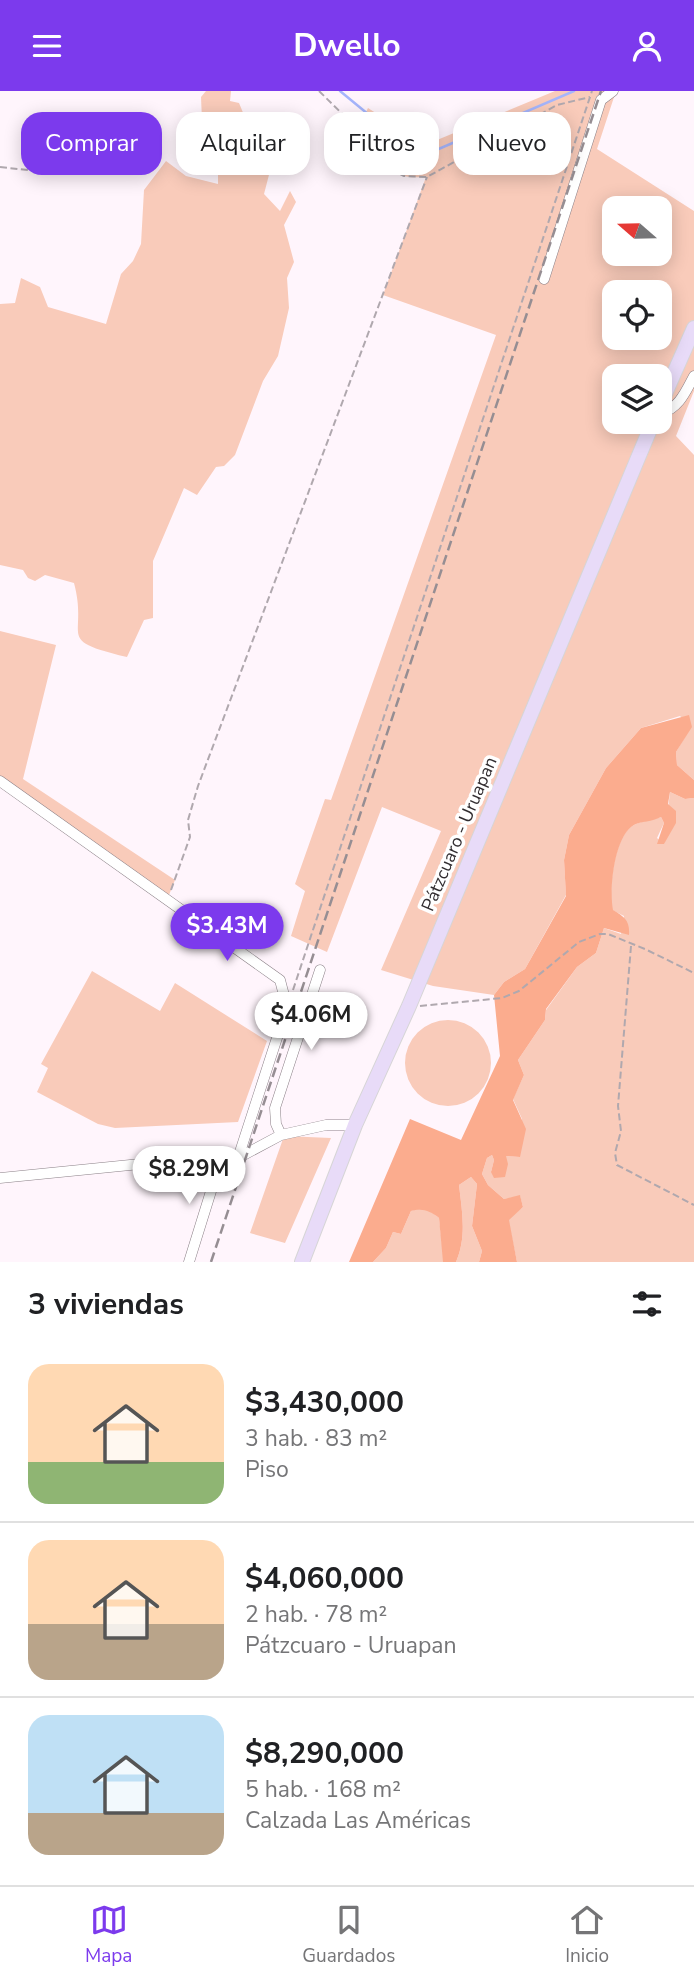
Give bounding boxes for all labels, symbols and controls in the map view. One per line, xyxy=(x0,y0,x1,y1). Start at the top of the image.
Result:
text: Dwello xyxy=(293,24,401,67)
icon: menu xyxy=(28,27,66,65)
icon: person xyxy=(628,27,666,65)
chip: Comprar xyxy=(21,112,162,175)
chip: Alquilar xyxy=(176,112,310,175)
chip: Filtros xyxy=(324,112,439,175)
chip: Nuevo xyxy=(453,112,571,175)
north arrow xyxy=(602,196,672,266)
map controls xyxy=(602,196,672,434)
button: locate xyxy=(602,280,672,350)
button: layers xyxy=(602,364,672,434)
street label: Pátzcuaro - Uruapan xyxy=(416,753,502,915)
pin: $3.43M xyxy=(170,903,284,963)
text: $3.43M xyxy=(187,910,267,941)
pin: $4.06M xyxy=(254,993,368,1052)
text: $4.06M xyxy=(271,999,351,1030)
pin: $8.29M xyxy=(132,1147,246,1206)
text: $8.29M xyxy=(149,1153,229,1184)
text: 3 viviendas xyxy=(28,1284,184,1325)
icon: filters xyxy=(628,1285,666,1323)
text: $3,430,000 xyxy=(245,1382,404,1423)
icon: home xyxy=(84,1392,168,1476)
text: 3 hab. · 83 m² xyxy=(245,1423,387,1454)
text: Piso xyxy=(245,1454,289,1485)
text: $4,060,000 xyxy=(245,1558,404,1599)
icon: home xyxy=(84,1568,168,1652)
text: 2 hab. · 78 m² xyxy=(245,1599,387,1630)
text: Pátzcuaro - Uruapan xyxy=(245,1630,457,1661)
text: $8,290,000 xyxy=(245,1733,404,1774)
icon: home xyxy=(84,1743,168,1827)
text: 5 hab. · 168 m² xyxy=(245,1774,401,1805)
text: Calzada Las Américas xyxy=(245,1805,471,1836)
tab: Mapa xyxy=(85,1901,132,1969)
tab: Guardados xyxy=(302,1901,395,1969)
tab: Inicio xyxy=(565,1901,609,1969)

